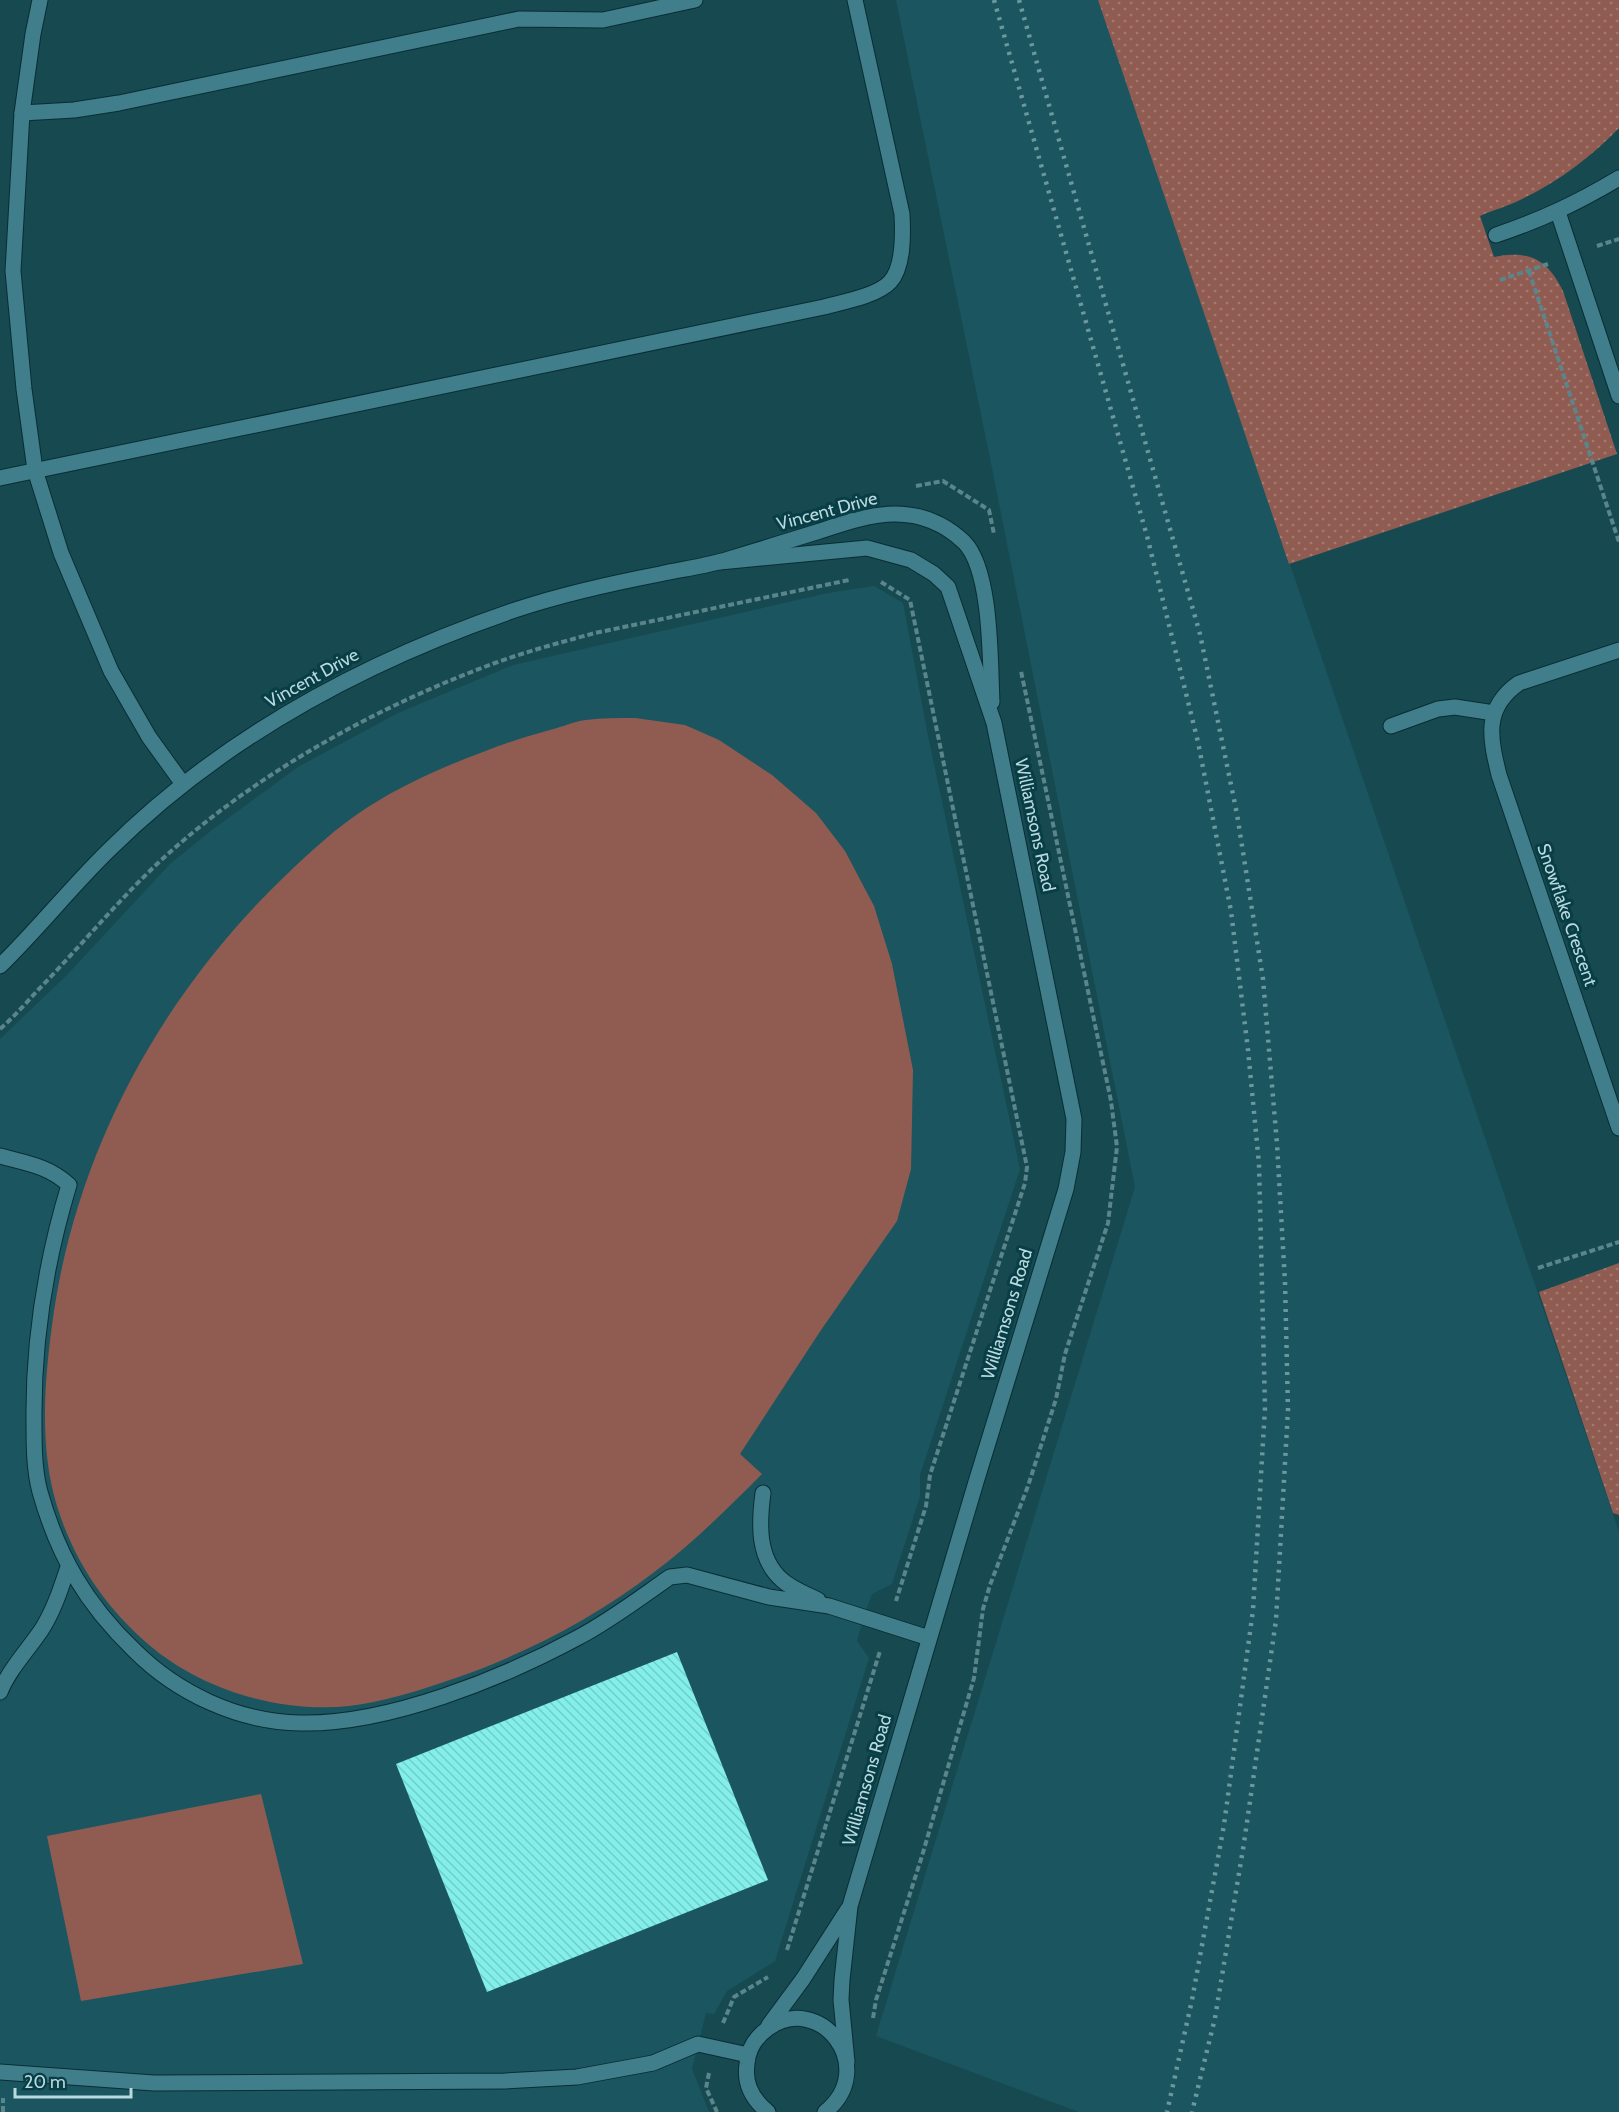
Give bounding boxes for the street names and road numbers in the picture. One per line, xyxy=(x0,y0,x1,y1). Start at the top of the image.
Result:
street label: Vincent Drive xyxy=(774,487,880,535)
street label: Vincent Drive xyxy=(261,643,363,713)
street label: Williamsons Road xyxy=(1010,756,1060,894)
street label: Snowflake Crescent xyxy=(1532,841,1602,989)
street label: Williamsons Road xyxy=(977,1246,1037,1382)
street label: Williamsons Road xyxy=(838,1712,896,1848)

